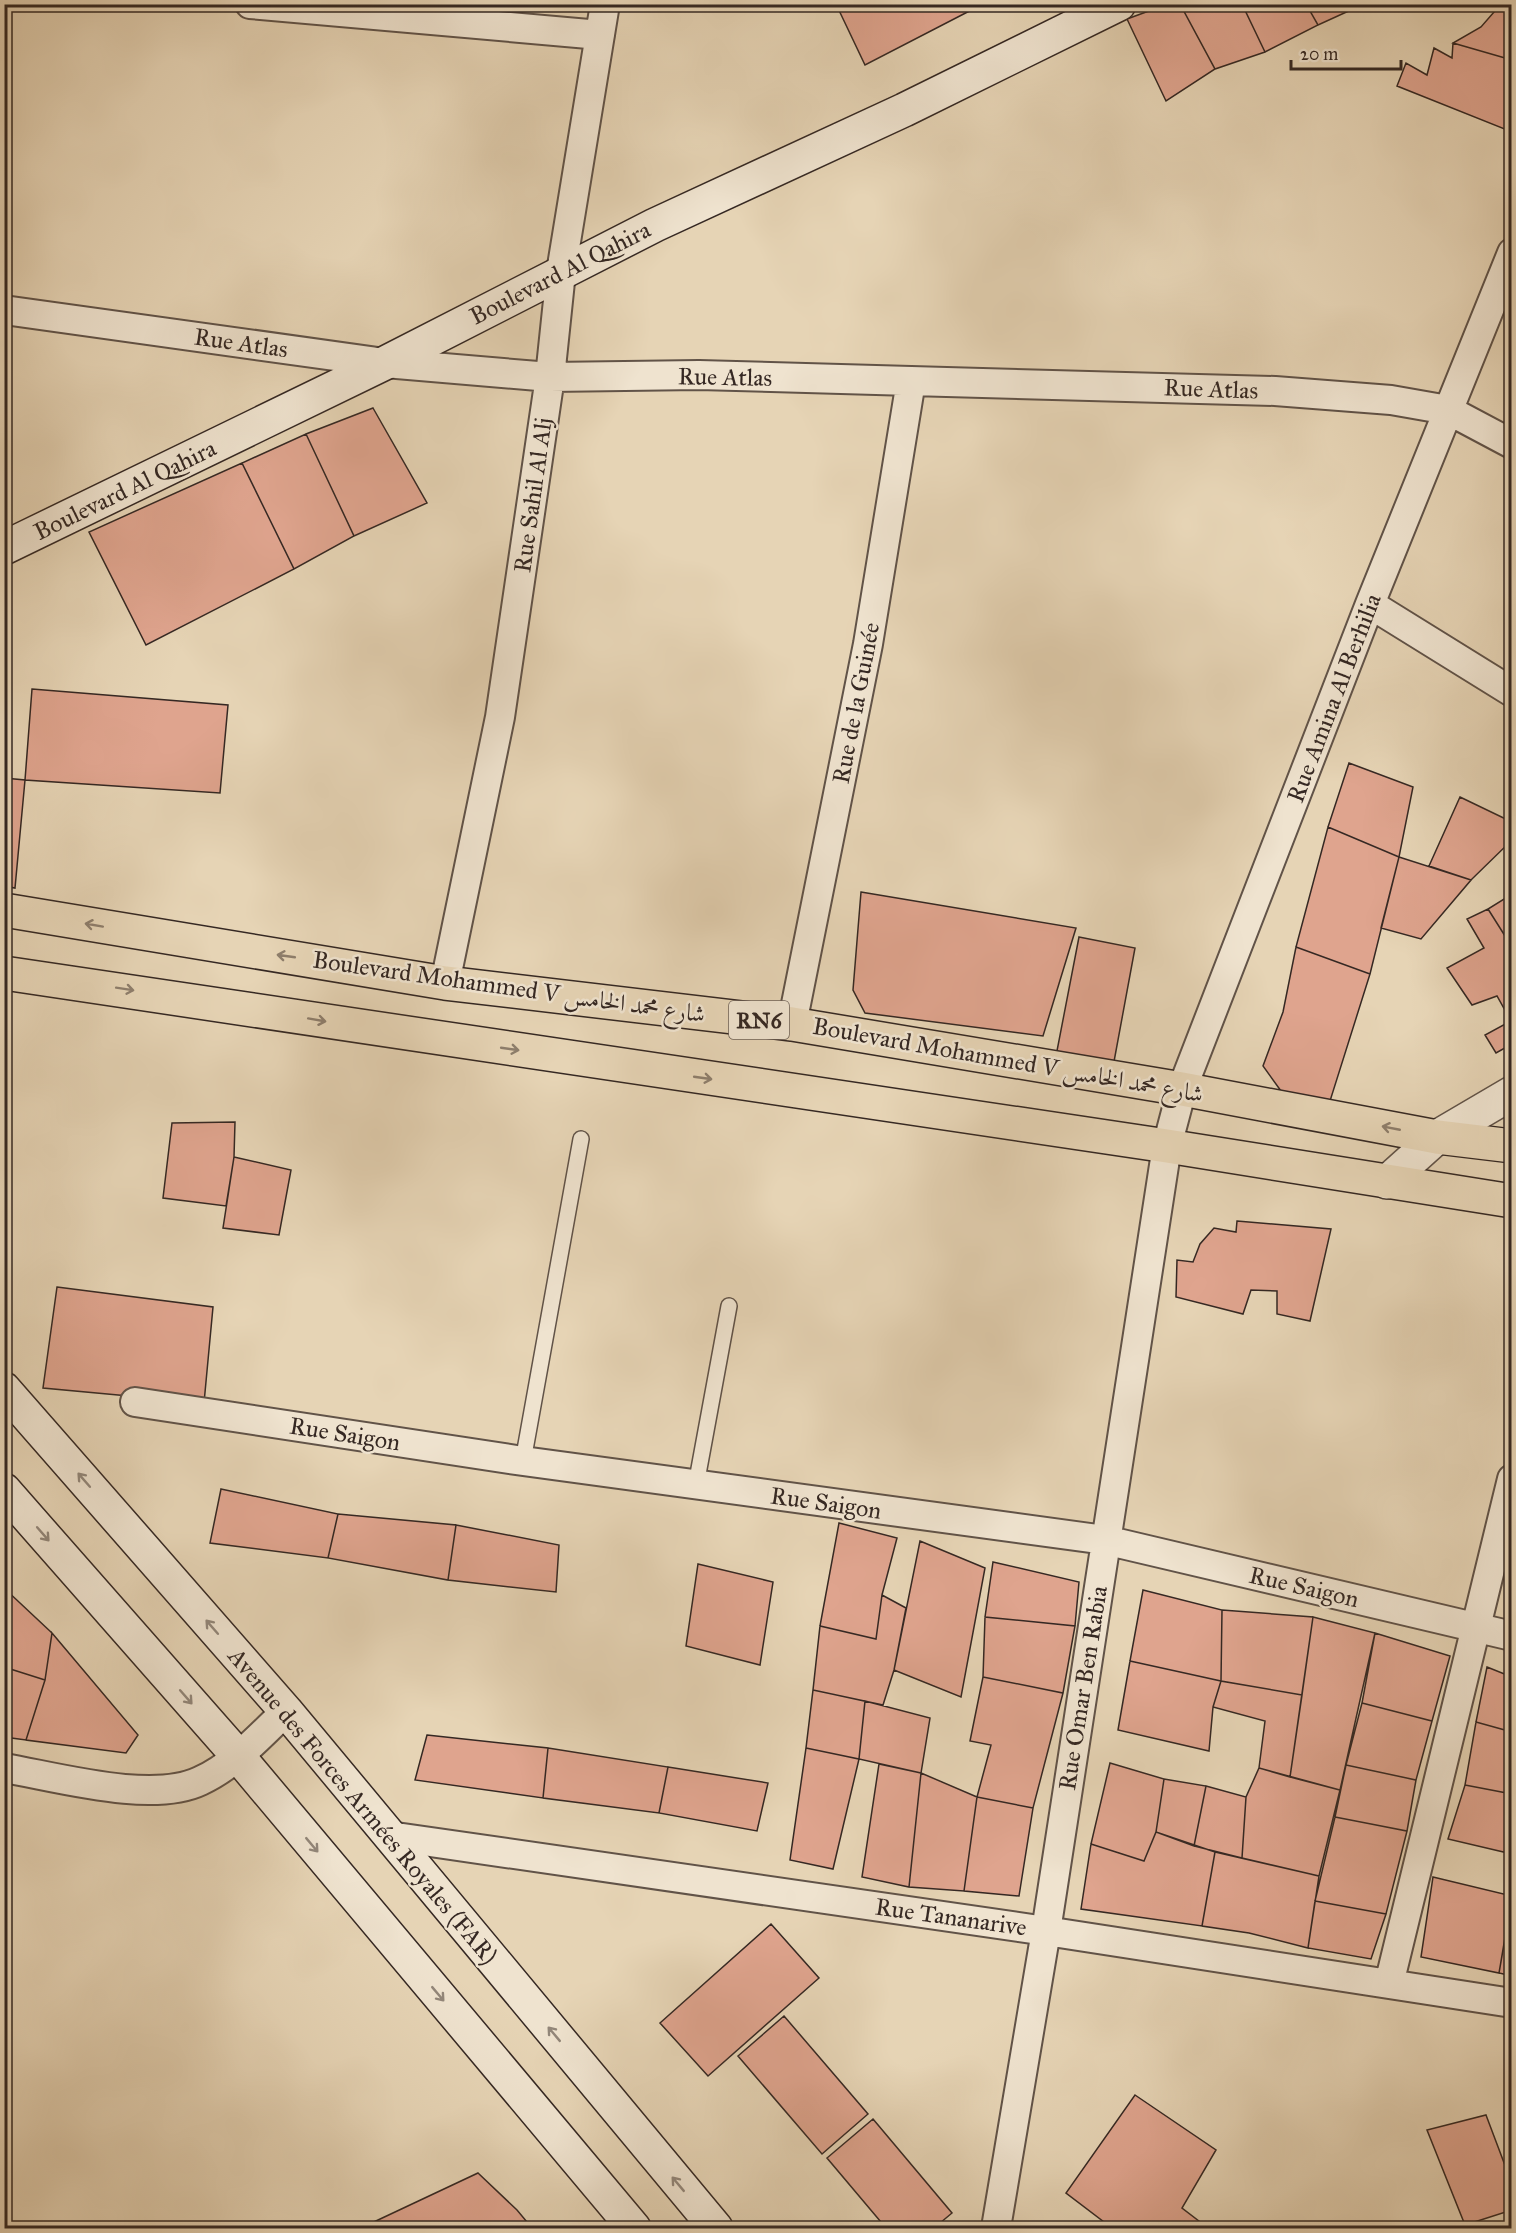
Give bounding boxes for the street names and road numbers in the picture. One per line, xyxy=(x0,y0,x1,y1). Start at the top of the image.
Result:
street label: Boulevard Al Qahira xyxy=(465,214,656,332)
street label: Rue Atlas xyxy=(192,322,290,364)
street label: Rue Atlas xyxy=(678,361,772,393)
street label: Rue Atlas xyxy=(1163,372,1259,406)
street label: Rue Sahil Al Alj xyxy=(507,415,559,575)
street label: Boulevard Al Qahira xyxy=(29,433,222,547)
street label: Rue Amina Al Berhilia xyxy=(1280,588,1388,807)
street label: Rue de la Guinée xyxy=(826,620,886,786)
street label: Boulevard Mohammed V شارع محمد الخامس xyxy=(310,945,707,1034)
road number: RN6 xyxy=(729,1001,789,1039)
street label: Boulevard Mohammed V شارع محمد الخامس xyxy=(809,1011,1206,1114)
street label: Rue Saigon xyxy=(288,1410,402,1458)
street label: Rue Saigon xyxy=(769,1480,883,1526)
street label: Rue Saigon xyxy=(1246,1560,1362,1614)
street label: Rue Omar Ben Rabia xyxy=(1052,1583,1114,1792)
street label: Avenue des Forces Armées Royales (FAR) xyxy=(221,1641,504,1970)
street label: Rue Tananarive xyxy=(873,1892,1029,1942)

